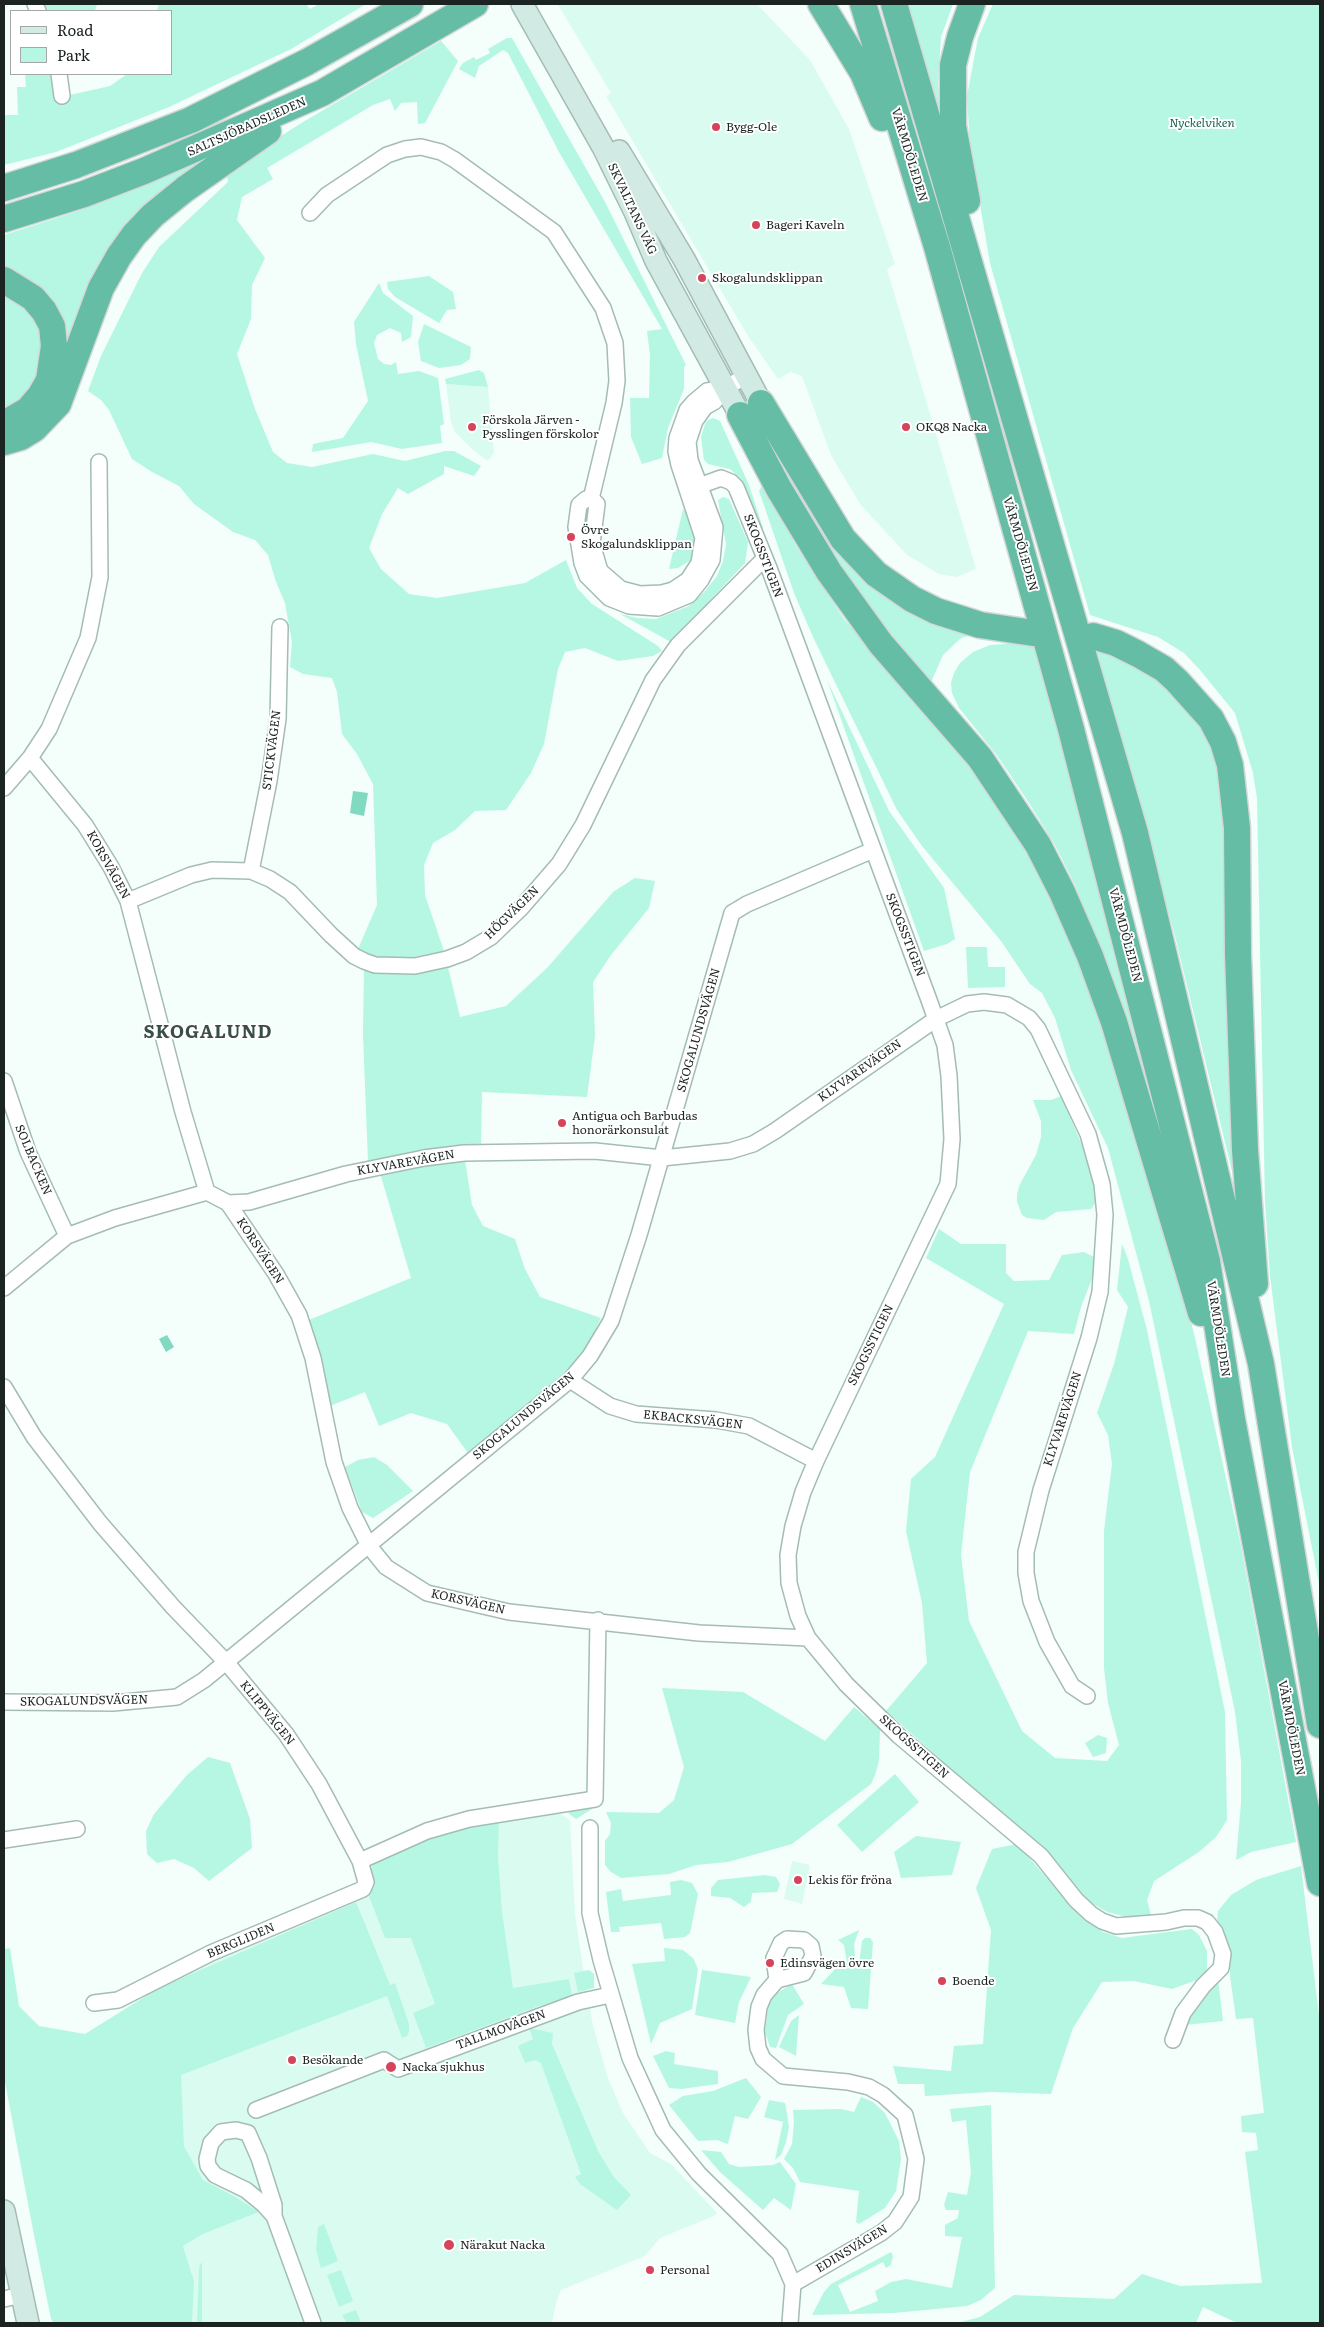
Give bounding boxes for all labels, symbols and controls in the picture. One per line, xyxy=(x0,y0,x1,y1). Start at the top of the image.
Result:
legend xyxy=(10,10,172,75)
text: Road xyxy=(57,18,93,41)
text: Park xyxy=(57,43,90,66)
street label: SALTSJÖBADSLEDEN xyxy=(185,94,309,160)
street label: VÄRMDÖLEDEN xyxy=(888,106,930,204)
park label: Nyckelviken xyxy=(1169,116,1235,130)
place label: Bygg-Ole xyxy=(726,120,777,134)
marker: Bygg-Ole xyxy=(710,121,722,133)
street label: SKVALTANS VÄG xyxy=(604,161,660,257)
place label: Bageri Kaveln xyxy=(766,218,845,232)
marker: Bageri Kaveln xyxy=(750,219,762,231)
place label: Skogalundsklippan xyxy=(712,271,823,285)
marker: Skogalundsklippan xyxy=(696,272,708,284)
place label: Förskola Järven - Pysslingen förskolor xyxy=(482,413,599,441)
place label: OKQ8 Nacka xyxy=(916,420,987,434)
marker: Förskola Järven - Pysslingen förskolor xyxy=(466,421,478,433)
marker: OKQ8 Nacka xyxy=(900,421,912,433)
street label: VÄRMDÖLEDEN xyxy=(1000,495,1040,593)
street label: SKOGSSTIGEN xyxy=(740,512,786,600)
place label: Övre Skogalundsklippan xyxy=(581,523,692,551)
marker: Övre Skogalundsklippan xyxy=(565,531,577,543)
street label: STICKVÄGEN xyxy=(260,709,284,791)
street label: KORSVÄGEN xyxy=(83,828,133,902)
street label: HÖGVÄGEN xyxy=(482,883,542,943)
street label: VÄRMDÖLEDEN xyxy=(1105,886,1145,984)
street label: SKOGSSTIGEN xyxy=(882,891,928,979)
street label: SKOGALUNDSVÄGEN xyxy=(674,966,724,1094)
district label: SKOGALUND xyxy=(142,1022,274,1044)
street label: KLYVAREVÄGEN xyxy=(815,1037,905,1105)
place label: Antigua och Barbudas honorärkonsulat xyxy=(572,1109,697,1137)
marker: Antigua och Barbudas honorärkonsulat xyxy=(556,1117,568,1129)
street label: SOLBACKEN xyxy=(12,1123,54,1197)
street label: KLYVAREVÄGEN xyxy=(356,1147,456,1179)
street label: KORSVÄGEN xyxy=(233,1215,287,1287)
street label: VÄRMDÖLEDEN xyxy=(1203,1280,1233,1378)
street label: SKOGSSTIGEN xyxy=(845,1302,897,1388)
street label: SKOGALUNDSVÄGEN xyxy=(470,1369,578,1463)
street label: KLYVAREVÄGEN xyxy=(1041,1370,1085,1468)
street label: EKBACKSVÄGEN xyxy=(642,1408,744,1432)
street label: KORSVÄGEN xyxy=(429,1586,507,1618)
street label: KLIPPVÄGEN xyxy=(237,1678,297,1748)
street label: VÄRMDÖLEDEN xyxy=(1275,1679,1307,1777)
street label: SKOGALUNDSVÄGEN xyxy=(20,1693,148,1709)
street label: SKOGSSTIGEN xyxy=(876,1712,952,1782)
place label: Lekis för fröna xyxy=(808,1873,892,1887)
marker: Lekis för fröna xyxy=(792,1874,804,1886)
street label: BERGLIDEN xyxy=(205,1920,277,1962)
place label: Edinsvägen övre xyxy=(780,1956,874,1970)
marker: Edinsvägen övre xyxy=(764,1957,776,1969)
place label: Boende xyxy=(952,1974,994,1988)
marker: Boende xyxy=(936,1975,948,1987)
street label: TALLMOVÄGEN xyxy=(454,2007,548,2053)
place label: Besökande xyxy=(302,2053,363,2067)
marker: Besökande xyxy=(286,2054,298,2066)
marker: Nacka sjukhus xyxy=(384,2060,398,2074)
place label: Nacka sjukhus xyxy=(402,2060,484,2074)
street label: EDINSVÄGEN xyxy=(813,2222,891,2276)
marker: Närakut Nacka xyxy=(442,2238,456,2252)
place label: Närakut Nacka xyxy=(460,2238,545,2252)
place label: Personal xyxy=(660,2263,710,2277)
marker: Personal xyxy=(644,2264,656,2276)

